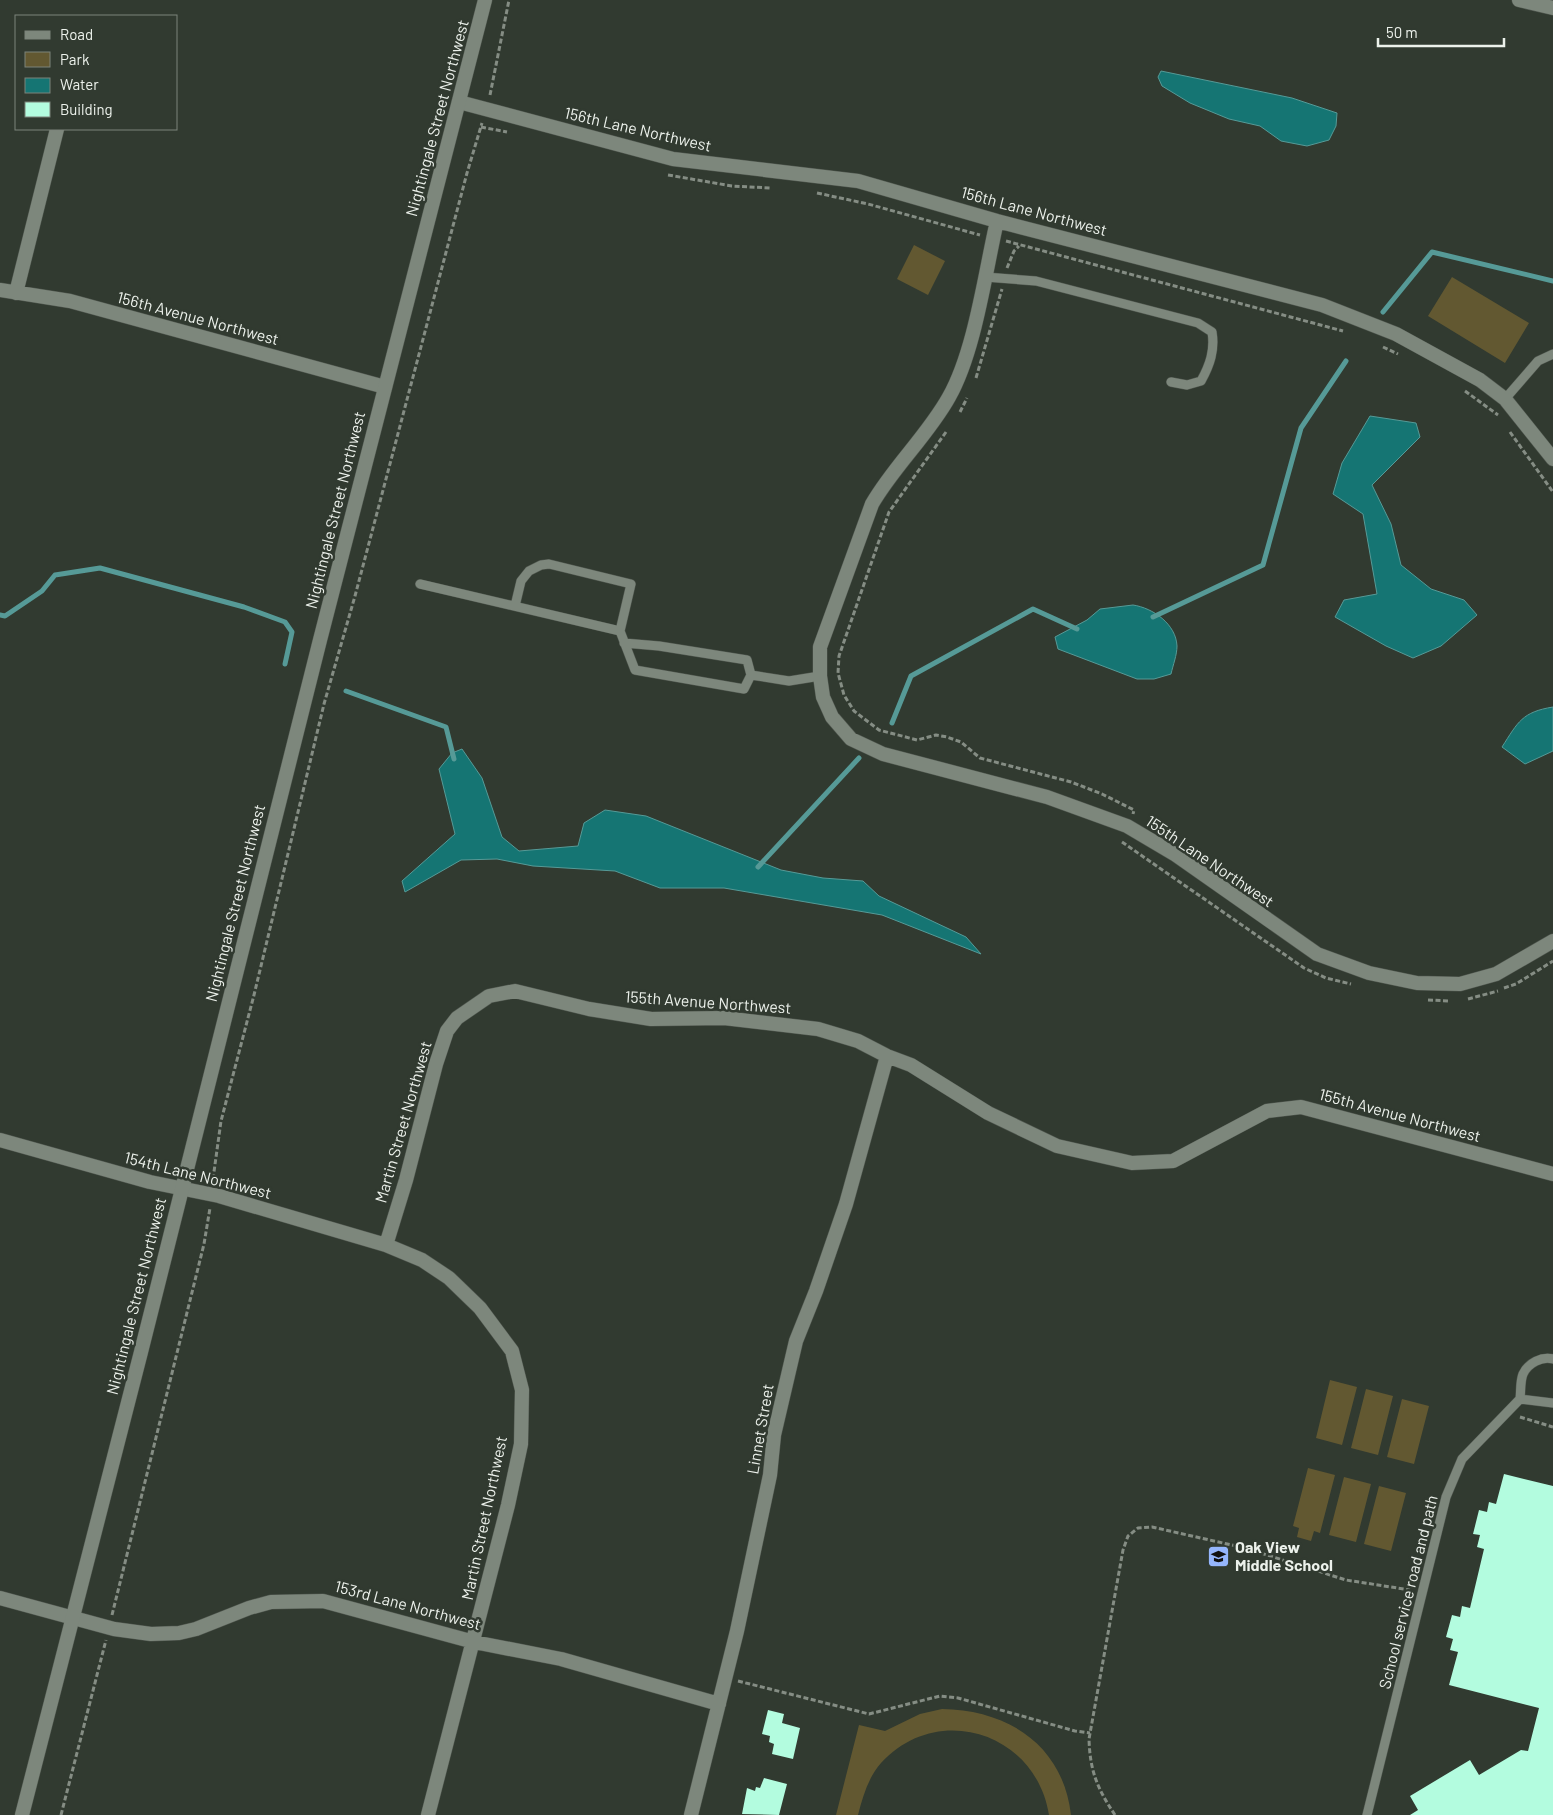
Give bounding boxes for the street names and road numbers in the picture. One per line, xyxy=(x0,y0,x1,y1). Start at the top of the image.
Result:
street label: Nightingale Street Northwest xyxy=(401,18,472,218)
street label: 156th Lane Northwest xyxy=(563,102,713,155)
street label: 156th Lane Northwest xyxy=(959,182,1109,239)
street label: 156th Avenue Northwest xyxy=(115,287,281,348)
street label: Nightingale Street Northwest xyxy=(301,409,368,611)
street label: Nightingale Street Northwest xyxy=(201,802,268,1004)
street label: 155th Lane Northwest xyxy=(1143,811,1278,910)
street label: 155th Avenue Northwest xyxy=(624,986,792,1017)
street label: Martin Street Northwest xyxy=(370,1039,435,1205)
street label: 155th Avenue Northwest xyxy=(1317,1084,1483,1145)
street label: 154th Lane Northwest xyxy=(123,1147,274,1202)
street label: Nightingale Street Northwest xyxy=(102,1195,169,1397)
street label: Linnet Street xyxy=(742,1382,777,1476)
street label: Martin Street Northwest xyxy=(457,1434,510,1602)
street label: School service road and path xyxy=(1374,1493,1441,1691)
street label: 153rd Lane Northwest xyxy=(333,1576,483,1633)

